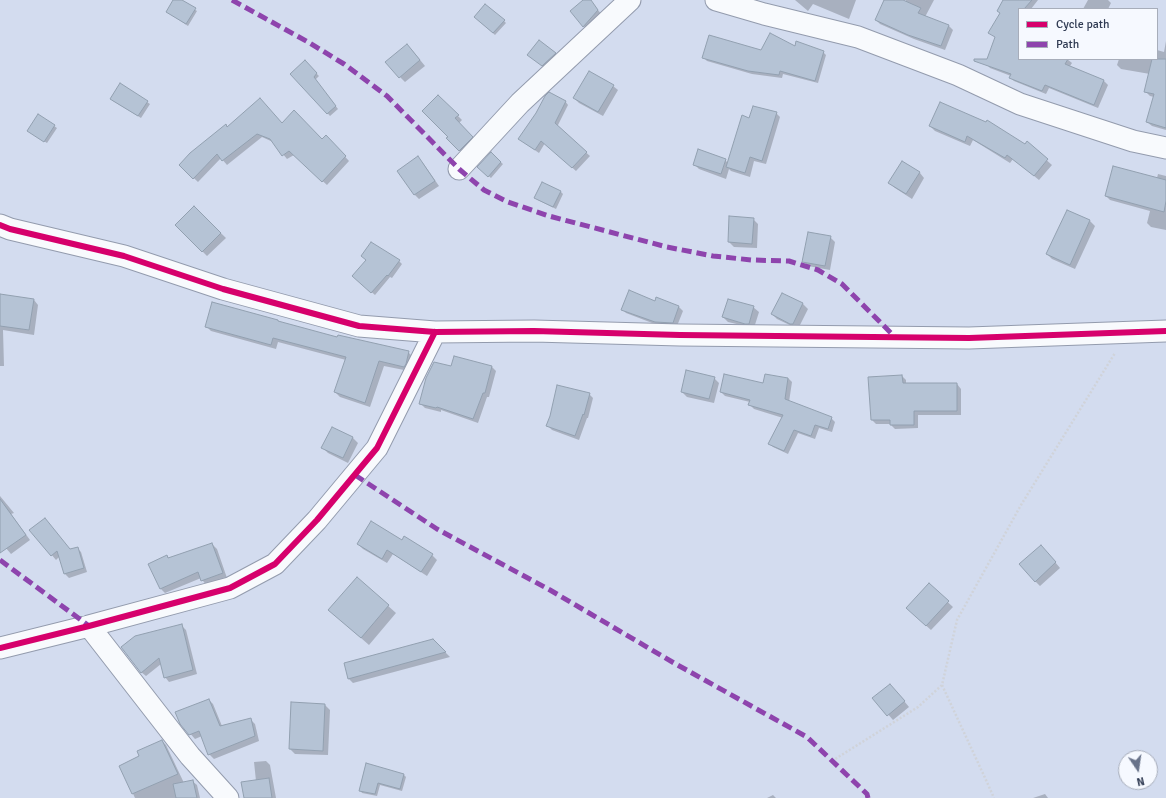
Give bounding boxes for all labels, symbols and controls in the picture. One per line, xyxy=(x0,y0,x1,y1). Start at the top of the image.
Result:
legend xyxy=(1018,8,1158,60)
text: Cycle path xyxy=(1056,17,1109,32)
text: Path xyxy=(1056,37,1079,52)
north arrow xyxy=(1118,750,1158,790)
text: N xyxy=(1135,774,1146,788)

